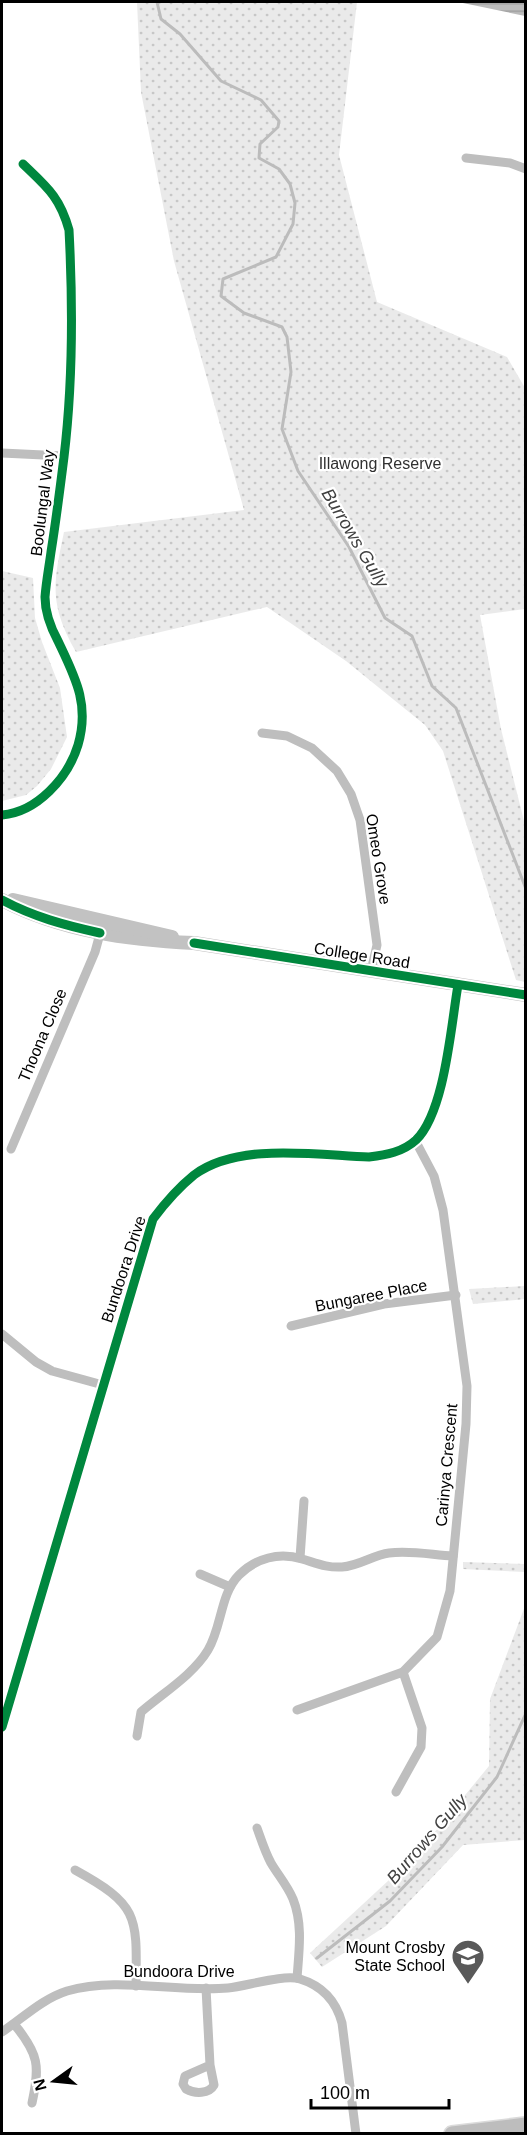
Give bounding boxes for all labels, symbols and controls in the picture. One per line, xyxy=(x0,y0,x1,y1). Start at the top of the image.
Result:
street label: Boolungal Way xyxy=(28,449,57,557)
park label: Illawong Reserve xyxy=(319,455,441,472)
water label: Burrows Gully xyxy=(318,485,393,592)
street label: Omeo Grove xyxy=(363,813,394,906)
street label: College Road xyxy=(313,940,411,971)
street label: Thoona Close xyxy=(15,986,70,1084)
street label: Bundoora Drive xyxy=(98,1214,149,1325)
street label: Bungaree Place xyxy=(314,1276,429,1315)
street label: Carinya Crescent xyxy=(433,1402,460,1527)
water label: Burrows Gully xyxy=(383,1789,472,1888)
school or university icon: Mount Crosby State School xyxy=(450,1938,486,1985)
place label: Mount Crosby State School xyxy=(345,1939,445,1974)
street label: Bundoora Drive xyxy=(123,1963,235,1980)
north arrow xyxy=(24,2051,84,2111)
scale bar xyxy=(311,2072,449,2110)
text: N xyxy=(30,2077,50,2093)
text: 100 m xyxy=(320,2083,370,2103)

